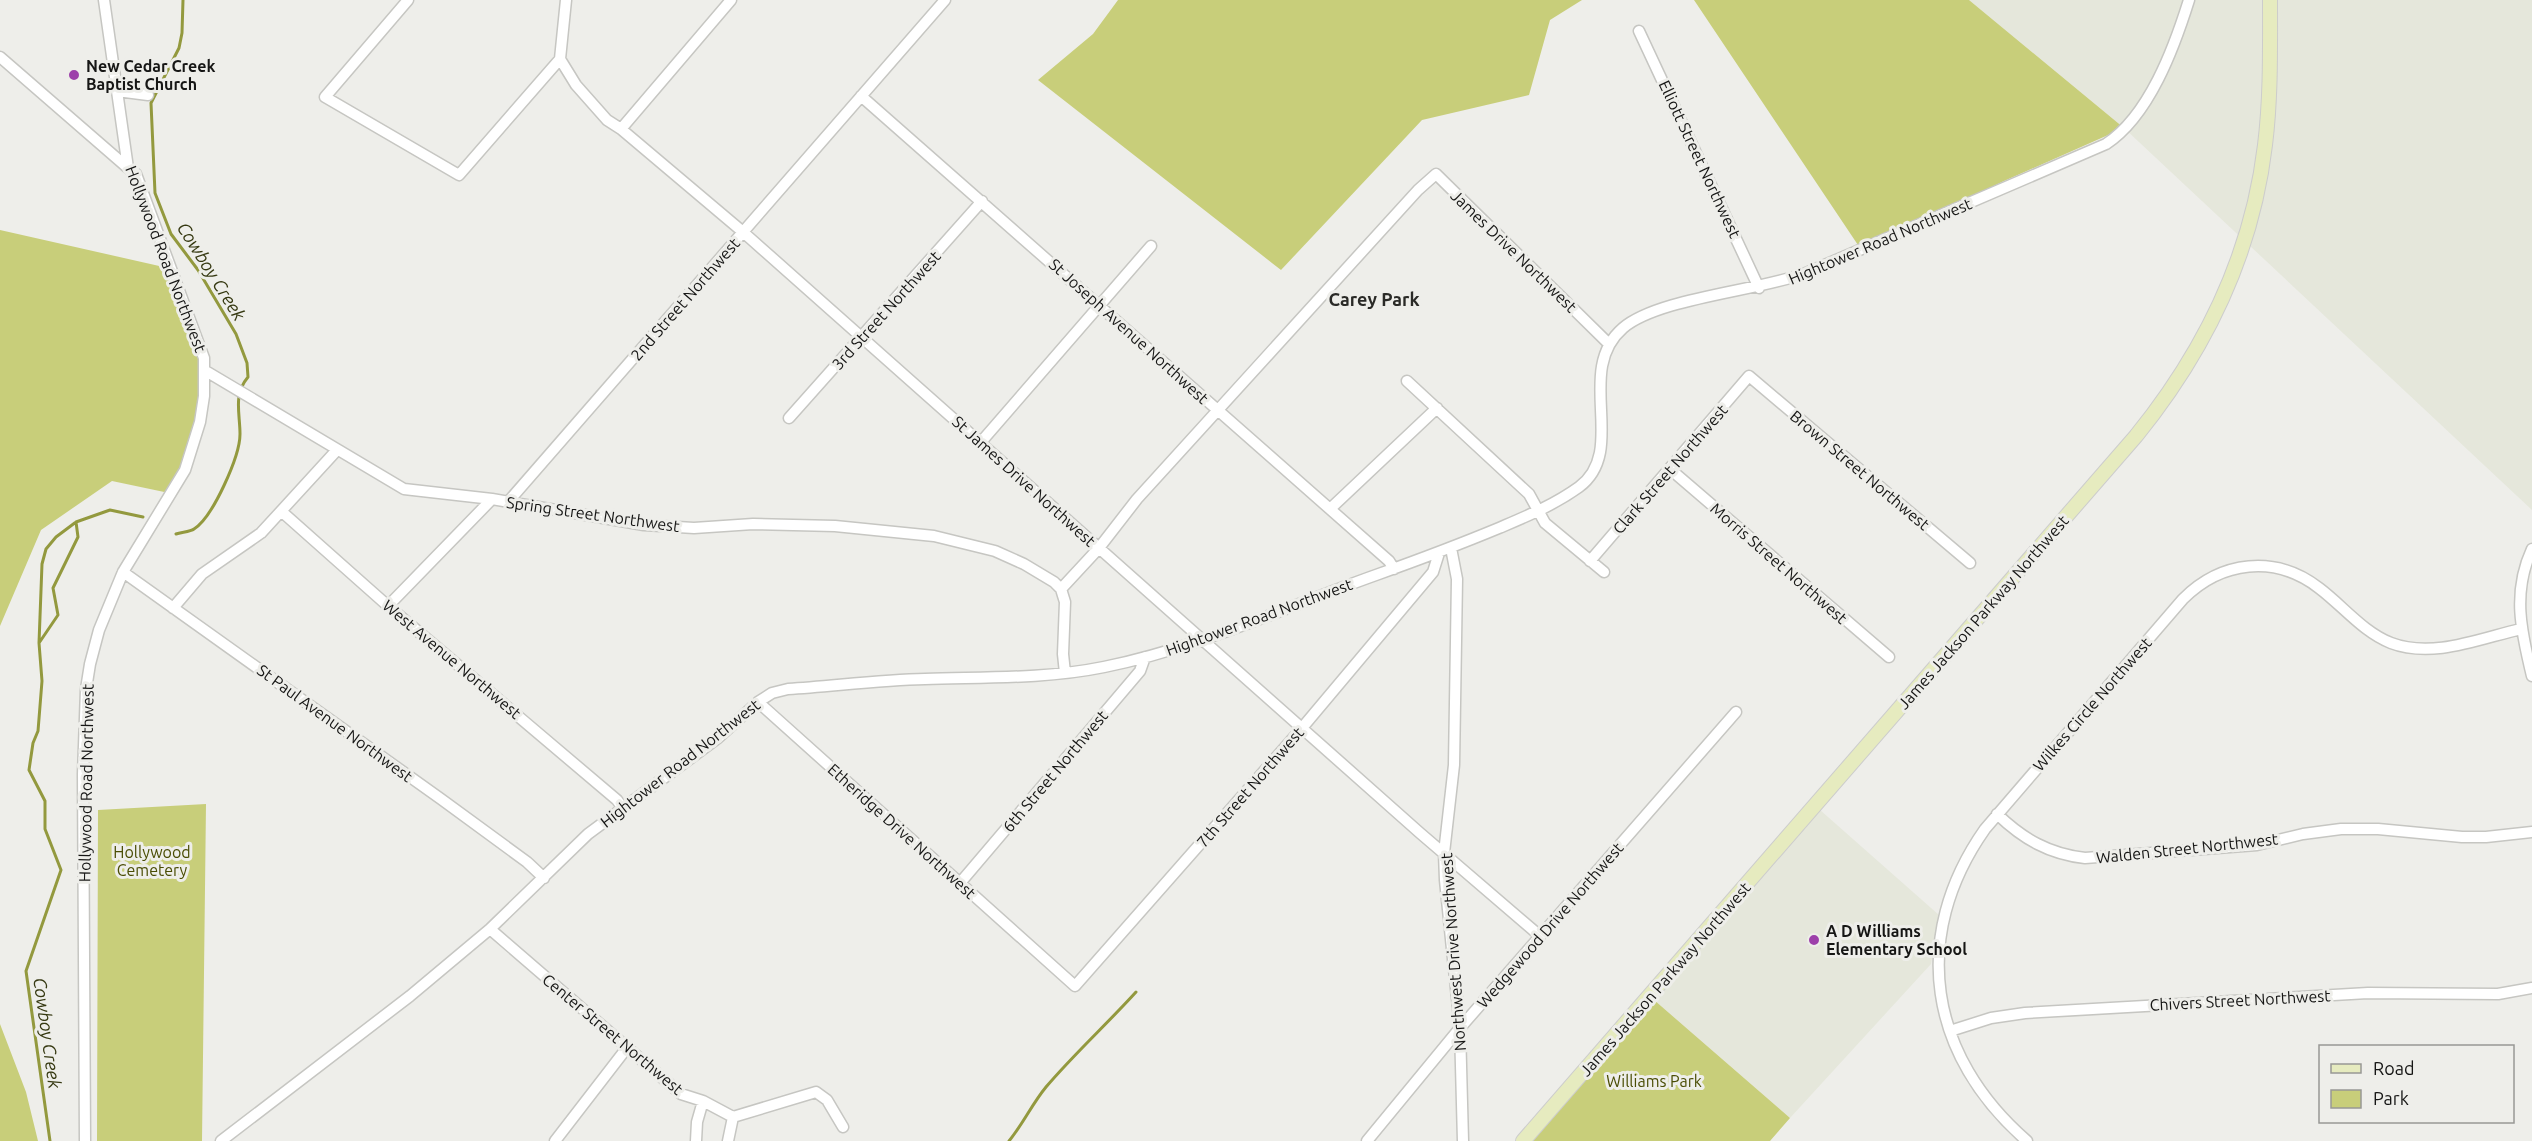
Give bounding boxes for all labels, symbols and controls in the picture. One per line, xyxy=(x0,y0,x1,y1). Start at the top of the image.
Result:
place label: New Cedar Creek Baptist Church xyxy=(86,57,215,93)
marker: New Cedar Creek Baptist Church xyxy=(67,68,81,82)
street label: Elliott Street Northwest xyxy=(1656,77,1745,241)
street label: Hollywood Road Northwest xyxy=(122,163,210,355)
street label: James Drive Northwest xyxy=(1447,186,1581,316)
street label: Hightower Road Northwest xyxy=(1786,194,1975,288)
water label: Cowboy Creek xyxy=(174,218,251,324)
street label: 2nd Street Northwest xyxy=(627,234,744,364)
street label: 3rd Street Northwest xyxy=(828,247,944,373)
street label: St Joseph Avenue Northwest xyxy=(1046,255,1213,408)
district label: Carey Park xyxy=(1328,289,1420,309)
street label: Clark Street Northwest xyxy=(1609,400,1731,537)
street label: Brown Street Northwest xyxy=(1787,407,1934,534)
street label: St James Drive Northwest xyxy=(949,412,1100,550)
street label: Spring Street Northwest xyxy=(505,493,681,535)
street label: Morris Street Northwest xyxy=(1707,499,1851,628)
street label: James Jackson Parkway Northwest xyxy=(1894,511,2072,712)
street label: Hightower Road Northwest xyxy=(1163,575,1355,659)
street label: West Avenue Northwest xyxy=(379,596,525,722)
street label: Wilkes Circle Northwest xyxy=(2029,633,2155,774)
street label: St Paul Avenue Northwest xyxy=(254,661,417,786)
street label: Hollywood Road Northwest xyxy=(75,683,97,882)
street label: Hightower Road Northwest xyxy=(597,695,764,831)
street label: 6th Street Northwest xyxy=(999,706,1112,835)
street label: 7th Street Northwest xyxy=(1193,723,1308,851)
street label: Etheridge Drive Northwest xyxy=(824,760,980,903)
street label: Walden Street Northwest xyxy=(2095,829,2280,867)
street label: Wedgewood Drive Northwest xyxy=(1473,838,1627,1011)
park label: Hollywood Cemetery xyxy=(113,843,191,879)
street label: Northwest Drive Northwest xyxy=(1437,852,1469,1052)
street label: James Jackson Parkway Northwest xyxy=(1576,878,1754,1079)
place label: A D Williams Elementary School xyxy=(1826,922,1967,958)
marker: A D Williams Elementary School xyxy=(1807,933,1821,947)
street label: Center Street Northwest xyxy=(539,970,687,1098)
water label: Cowboy Creek xyxy=(30,976,66,1091)
street label: Chivers Street Northwest xyxy=(2149,986,2332,1014)
legend xyxy=(2319,1045,2514,1123)
text: Road xyxy=(2373,1058,2415,1078)
park label: Williams Park xyxy=(1606,1072,1702,1090)
text: Park xyxy=(2373,1088,2409,1108)

